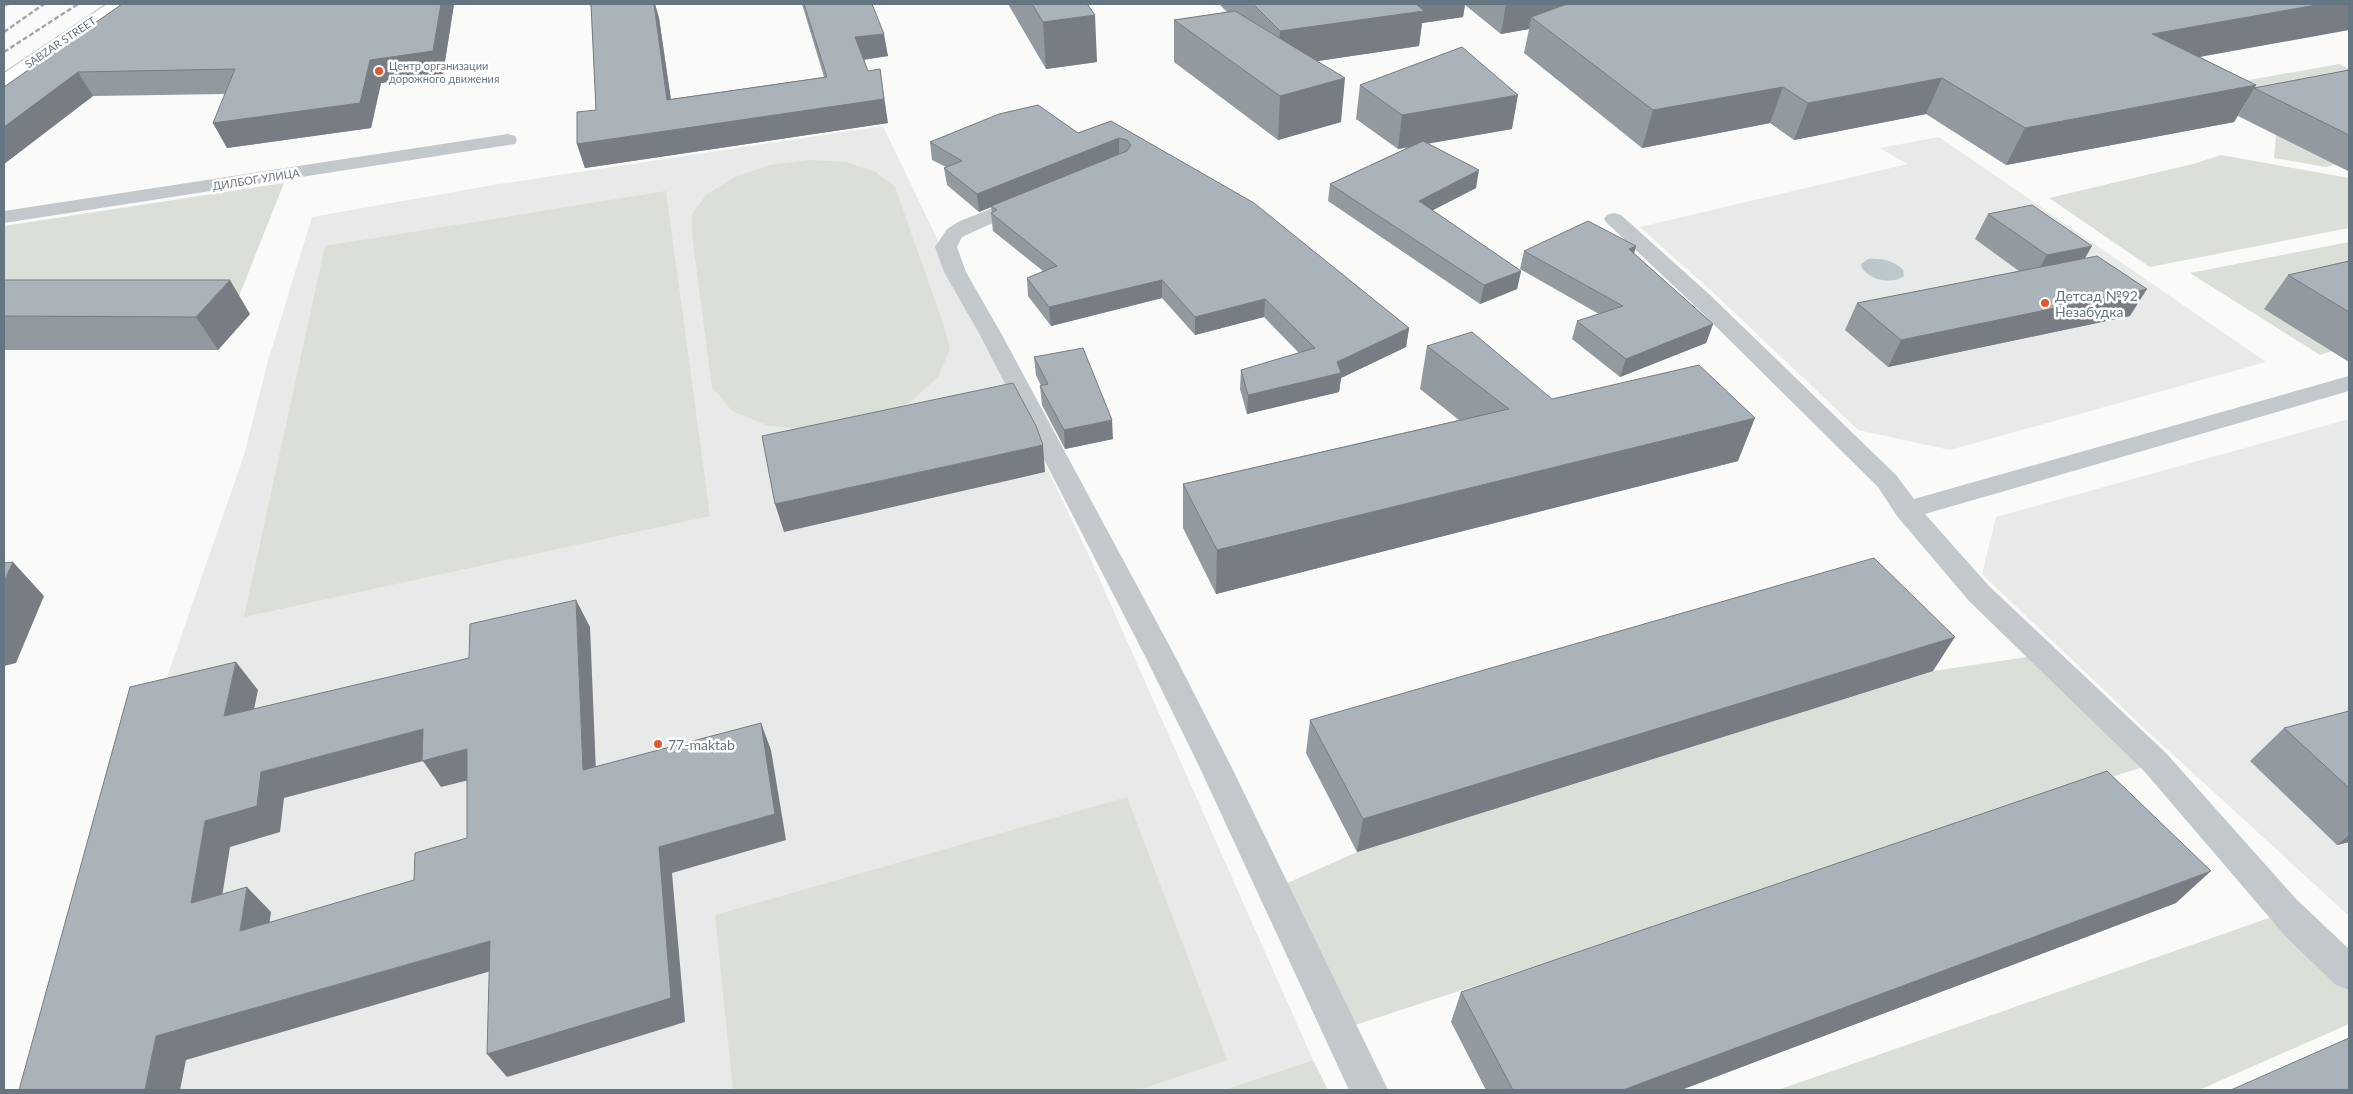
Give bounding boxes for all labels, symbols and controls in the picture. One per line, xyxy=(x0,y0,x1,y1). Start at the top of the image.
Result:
street label: SABZAR STREET xyxy=(22,13,98,71)
place label: Центр организации дорожного движения xyxy=(389,59,499,85)
marker: Центр организации дорожного движения xyxy=(373,65,385,77)
street label: ДИЛБОГ УЛИЦА xyxy=(212,166,301,192)
place label: Детсад №92 Незабудка xyxy=(2055,287,2138,320)
marker: Детсад №92 Незабудка xyxy=(2039,297,2051,309)
place label: 77-maktab xyxy=(668,736,735,753)
marker: 77-maktab xyxy=(652,738,664,750)

